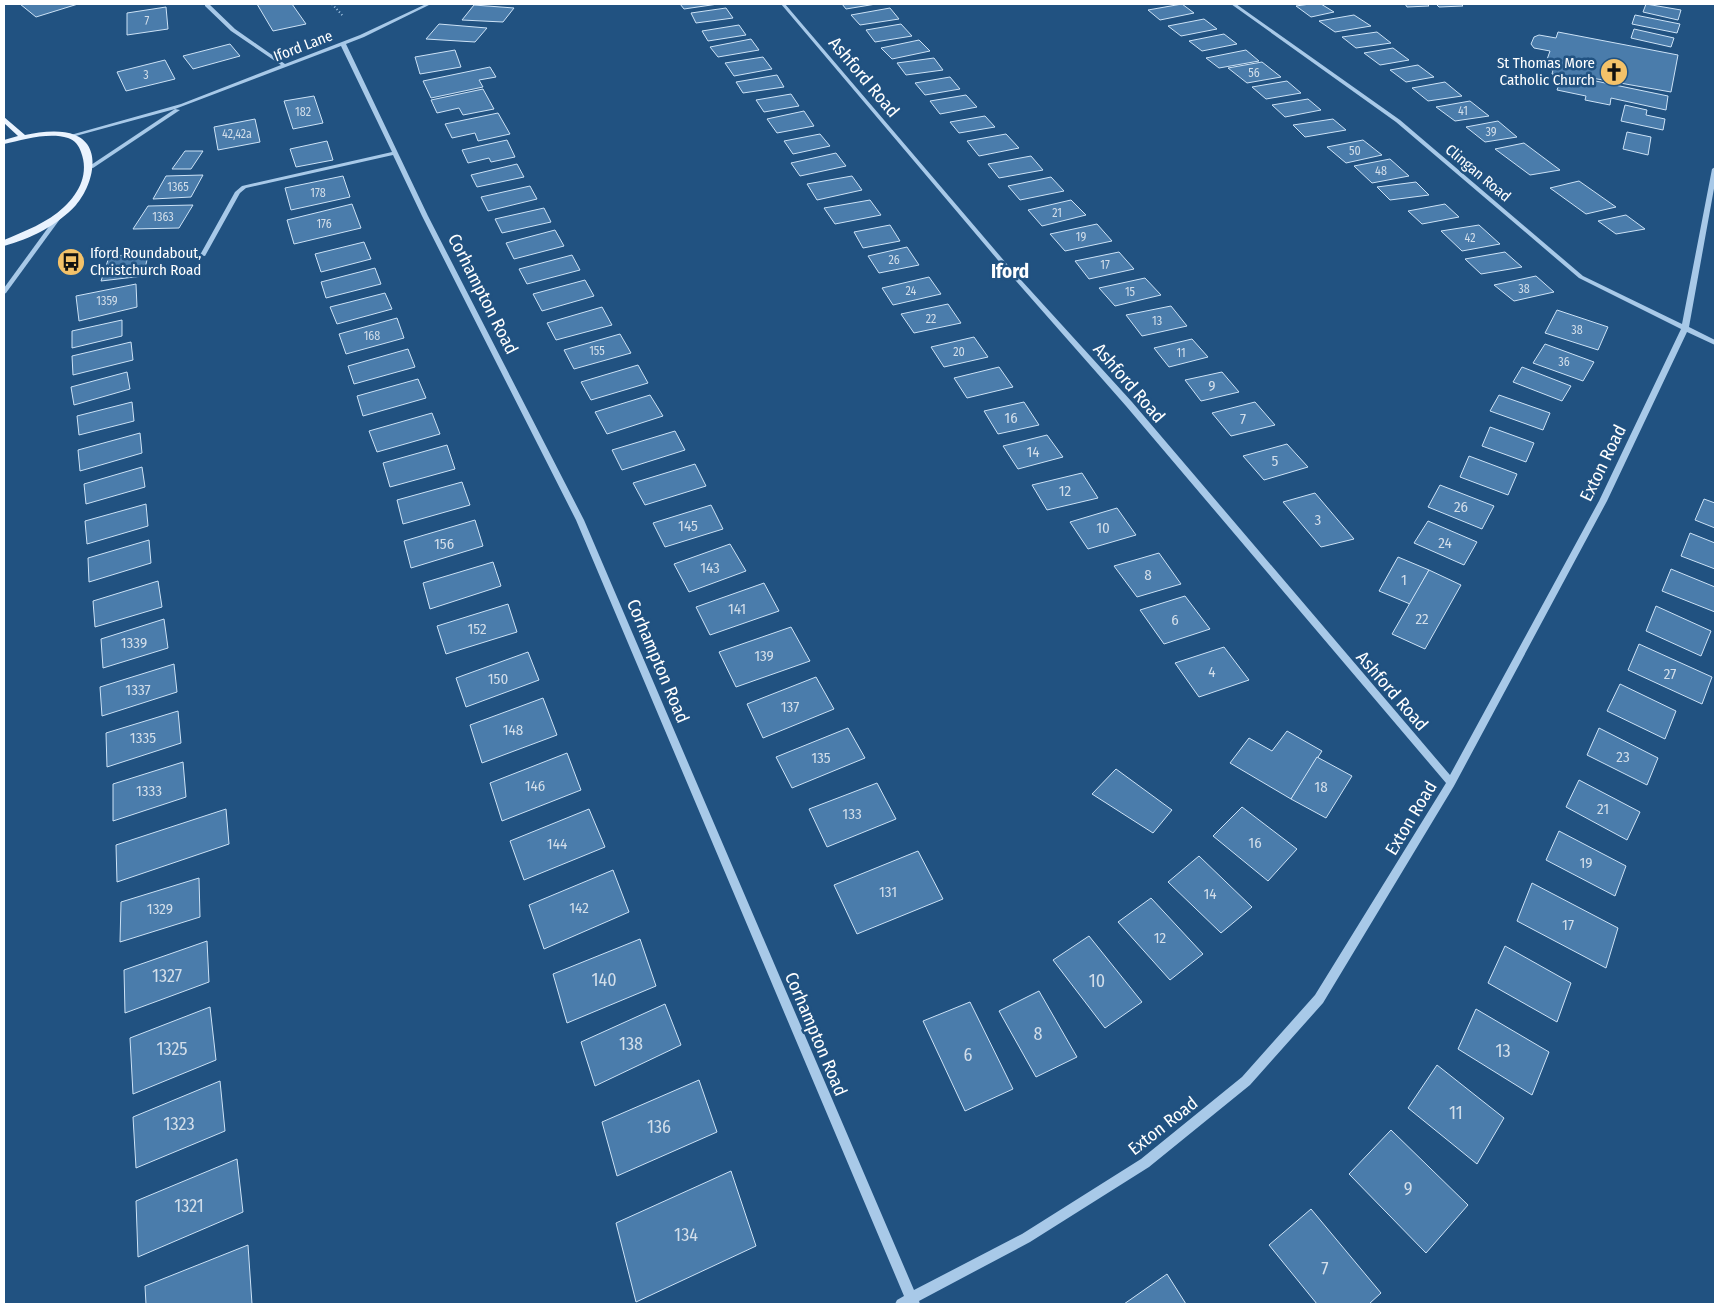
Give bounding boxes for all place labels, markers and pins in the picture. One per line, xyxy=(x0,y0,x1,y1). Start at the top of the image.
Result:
place label: St Thomas More Catholic Church xyxy=(1497,54,1595,89)
church icon: St Thomas More Catholic Church xyxy=(1599,57,1629,87)
place label: Iford Roundabout, Christchurch Road xyxy=(90,244,201,279)
bus stop icon: Iford Roundabout, Christchurch Road xyxy=(56,247,86,277)

